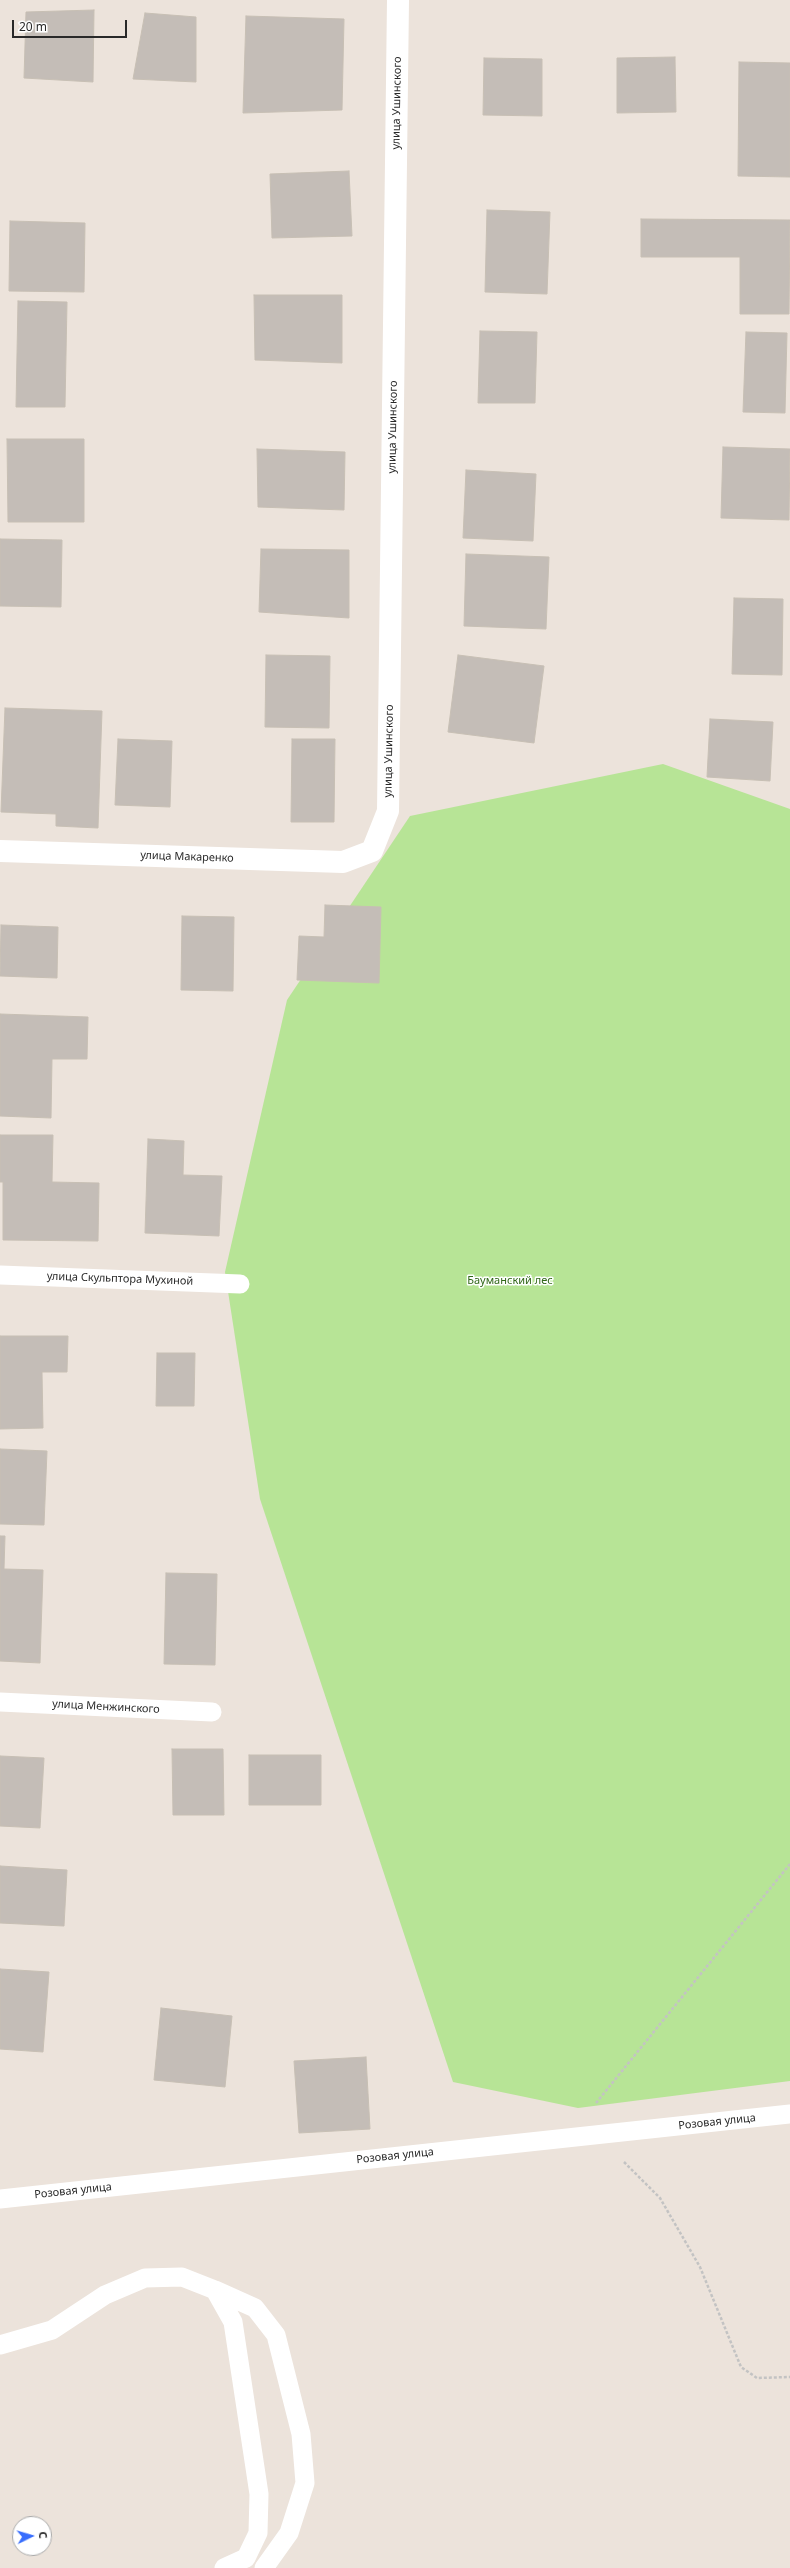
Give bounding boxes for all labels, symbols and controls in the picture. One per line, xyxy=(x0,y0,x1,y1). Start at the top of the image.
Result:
scale bar xyxy=(14,12,129,38)
text: 20 m xyxy=(19,18,47,35)
street label: улица Ушинского xyxy=(390,56,404,150)
street label: улица Ушинского xyxy=(386,380,400,474)
street label: улица Ушинского xyxy=(382,704,396,798)
street label: улица Макаренко xyxy=(140,849,234,865)
street label: улица Скульптора Мухиной xyxy=(47,1270,193,1288)
park label: Бауманский лес xyxy=(467,1274,553,1288)
street label: улица Менжинского xyxy=(52,1698,160,1716)
street label: Розовая улица xyxy=(678,2111,756,2133)
street label: Розовая улица xyxy=(356,2145,434,2167)
street label: Розовая улица xyxy=(34,2180,112,2202)
north arrow xyxy=(12,2516,52,2556)
text: С xyxy=(36,2531,51,2539)

